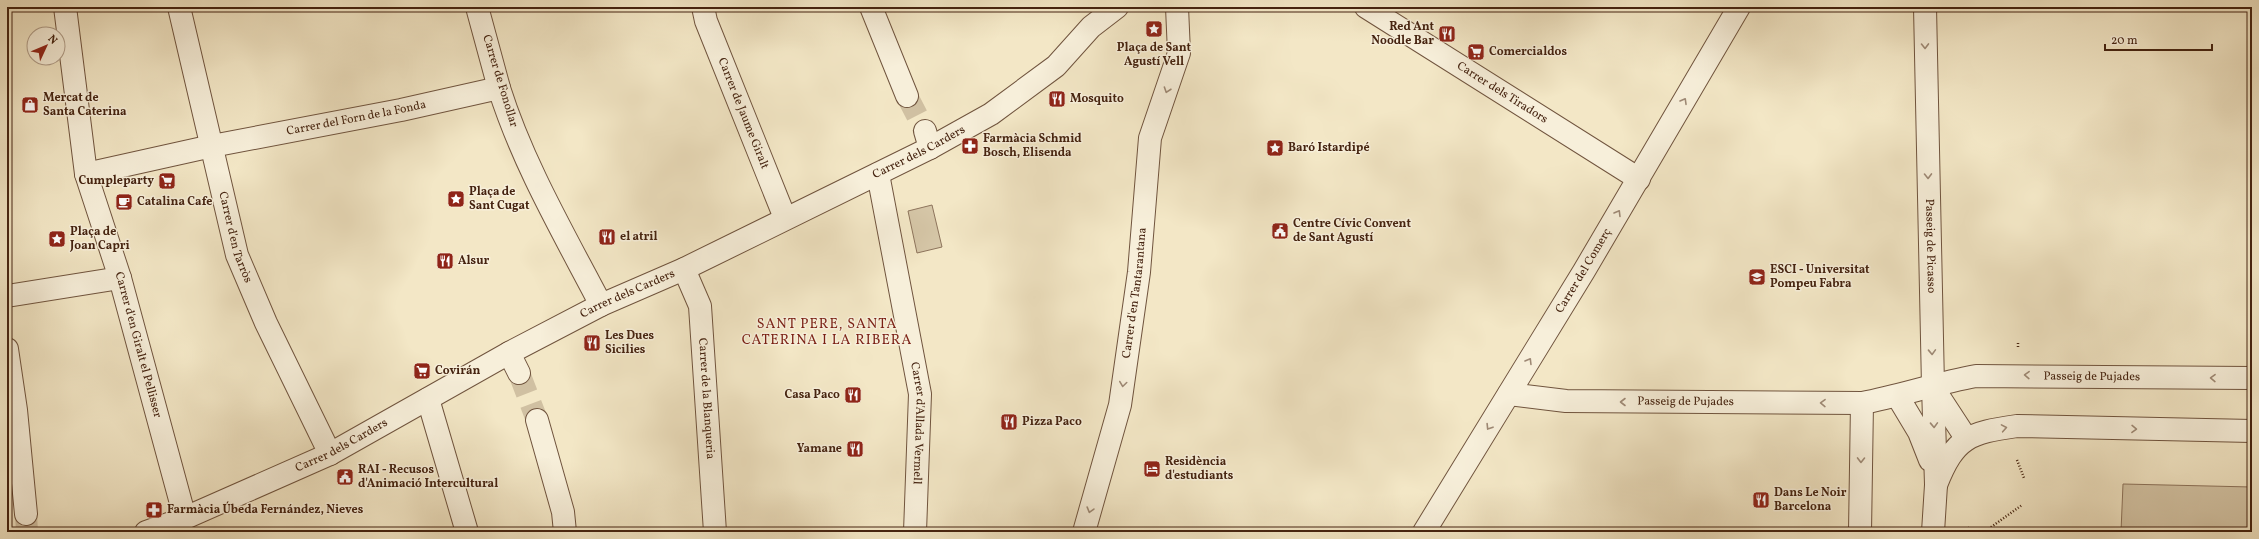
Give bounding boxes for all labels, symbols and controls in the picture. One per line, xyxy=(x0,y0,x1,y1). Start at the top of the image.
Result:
place icon: Plaça de Sant Agustí Vell xyxy=(1144,19,1164,39)
place label: Red Ant Noodle Bar xyxy=(1371,19,1434,49)
restaurant icon: Red Ant Noodle Bar xyxy=(1437,24,1457,44)
north arrow xyxy=(26,26,66,66)
scale bar xyxy=(2105,26,2212,52)
text: N xyxy=(44,32,60,48)
street label: Carrer de Fonollar xyxy=(478,33,522,129)
text: 20 m xyxy=(2111,33,2138,49)
place label: Plaça de Sant Agustí Vell xyxy=(1117,40,1192,70)
supermarket icon: Comercialdos xyxy=(1466,42,1486,62)
one-way arrow xyxy=(1921,43,1930,49)
place label: Comercialdos xyxy=(1489,44,1567,60)
street label: Carrer de Jaume Giralt xyxy=(714,55,773,172)
street label: Carrer dels Tiradors xyxy=(1454,58,1551,127)
one-way arrow xyxy=(1163,87,1171,94)
restaurant icon: Mosquito xyxy=(1047,89,1067,109)
place label: Mercat de Santa Caterina xyxy=(43,90,127,120)
place label: Mosquito xyxy=(1070,91,1124,107)
shop icon: Mercat de Santa Caterina xyxy=(20,95,40,115)
street label: Carrer del Forn de la Fonda xyxy=(285,97,428,140)
one-way arrow xyxy=(1680,98,1687,105)
street label: Carrer dels Carders xyxy=(870,122,968,183)
place label: Farmàcia Schmid Bosch, Elisenda xyxy=(983,131,1082,161)
pharmacy icon: Farmàcia Schmid Bosch, Elisenda xyxy=(960,136,980,156)
place icon: Baró Istardipé xyxy=(1265,138,1285,158)
place label: Baró Istardipé xyxy=(1288,140,1370,156)
supermarket icon: Cumpleparty xyxy=(157,171,177,191)
place label: Cumpleparty xyxy=(79,173,154,189)
one-way arrow xyxy=(1924,173,1932,179)
place label: Plaça de Sant Cugat xyxy=(469,184,530,214)
place icon: Plaça de Sant Cugat xyxy=(446,189,466,209)
street label: Carrer d'en Tarròs xyxy=(214,190,256,285)
cafe icon: Catalina Cafe xyxy=(114,192,134,212)
place label: Catalina Cafe xyxy=(137,194,212,210)
street label: Passeig de Picasso xyxy=(1921,198,1939,293)
one-way arrow xyxy=(1614,210,1621,217)
place label: Centre Cívic Convent de Sant Agustí xyxy=(1293,216,1411,246)
public building icon: Centre Cívic Convent de Sant Agustí xyxy=(1270,221,1290,241)
place label: Plaça de Joan Capri xyxy=(69,224,130,254)
street label: Carrer del Comerç xyxy=(1552,225,1615,316)
restaurant icon: el atril xyxy=(597,227,617,247)
street label: Carrer d'en Tantarantana xyxy=(1119,227,1151,360)
place icon: Plaça de Joan Capri xyxy=(47,229,67,249)
place label: el atril xyxy=(620,229,658,245)
restaurant icon: Alsur xyxy=(435,251,455,271)
place label: Alsur xyxy=(458,253,489,269)
place label: ESCI - Universitat Pompeu Fabra xyxy=(1770,262,1870,292)
street label: Carrer dels Carders xyxy=(578,266,677,322)
school or university icon: ESCI - Universitat Pompeu Fabra xyxy=(1747,267,1767,287)
street label: Carrer d'en Giralt el Pellisser xyxy=(111,270,166,420)
district label: SANT PERE, SANTA CATERINA I LA RIBERA xyxy=(742,315,912,350)
place label: Les Dues Sicilies xyxy=(605,328,655,358)
restaurant icon: Les Dues Sicilies xyxy=(582,333,602,353)
street label: Carrer de la Blanqueria xyxy=(694,337,718,460)
one-way arrow xyxy=(1928,349,1936,355)
one-way arrow xyxy=(1525,358,1532,365)
supermarket icon: Covirán xyxy=(412,361,432,381)
street label: Carrer d'Allada Vermell xyxy=(906,361,928,485)
place label: Covirán xyxy=(435,363,481,379)
street label: Passeig de Pujades xyxy=(2043,368,2140,385)
one-way arrow xyxy=(2024,371,2030,380)
one-way arrow xyxy=(2210,374,2216,382)
one-way arrow xyxy=(1119,381,1128,387)
restaurant icon: Casa Paco xyxy=(843,385,863,405)
place label: Casa Paco xyxy=(785,387,840,403)
street label: Passeig de Pujades xyxy=(1637,393,1734,410)
one-way arrow xyxy=(1620,398,1626,406)
one-way arrow xyxy=(1820,399,1826,407)
restaurant icon: Pizza Paco xyxy=(999,412,1019,432)
place label: Pizza Paco xyxy=(1022,414,1082,430)
street label: Carrer dels Carders xyxy=(293,415,391,476)
one-way arrow xyxy=(1930,422,1938,428)
one-way arrow xyxy=(1486,423,1494,430)
one-way arrow xyxy=(2001,424,2007,433)
one-way arrow xyxy=(2131,425,2137,433)
restaurant icon: Yamane xyxy=(845,439,865,459)
place label: Yamane xyxy=(797,441,842,457)
place label: Residència d'estudiants xyxy=(1165,454,1234,484)
one-way arrow xyxy=(1857,457,1865,463)
hotel icon: Residència d'estudiants xyxy=(1142,459,1162,479)
place label: RAI - Recusos d'Animació Intercultural xyxy=(358,462,498,492)
public building icon: RAI - Recusos d'Animació Intercultural xyxy=(335,467,355,487)
place label: Dans Le Noir Barcelona xyxy=(1774,485,1847,515)
restaurant icon: Dans Le Noir Barcelona xyxy=(1751,490,1771,510)
pharmacy icon: Farmàcia Úbeda Fernández, Nieves xyxy=(144,500,164,520)
place label: Farmàcia Úbeda Fernández, Nieves xyxy=(167,501,364,518)
one-way arrow xyxy=(1086,506,1095,513)

